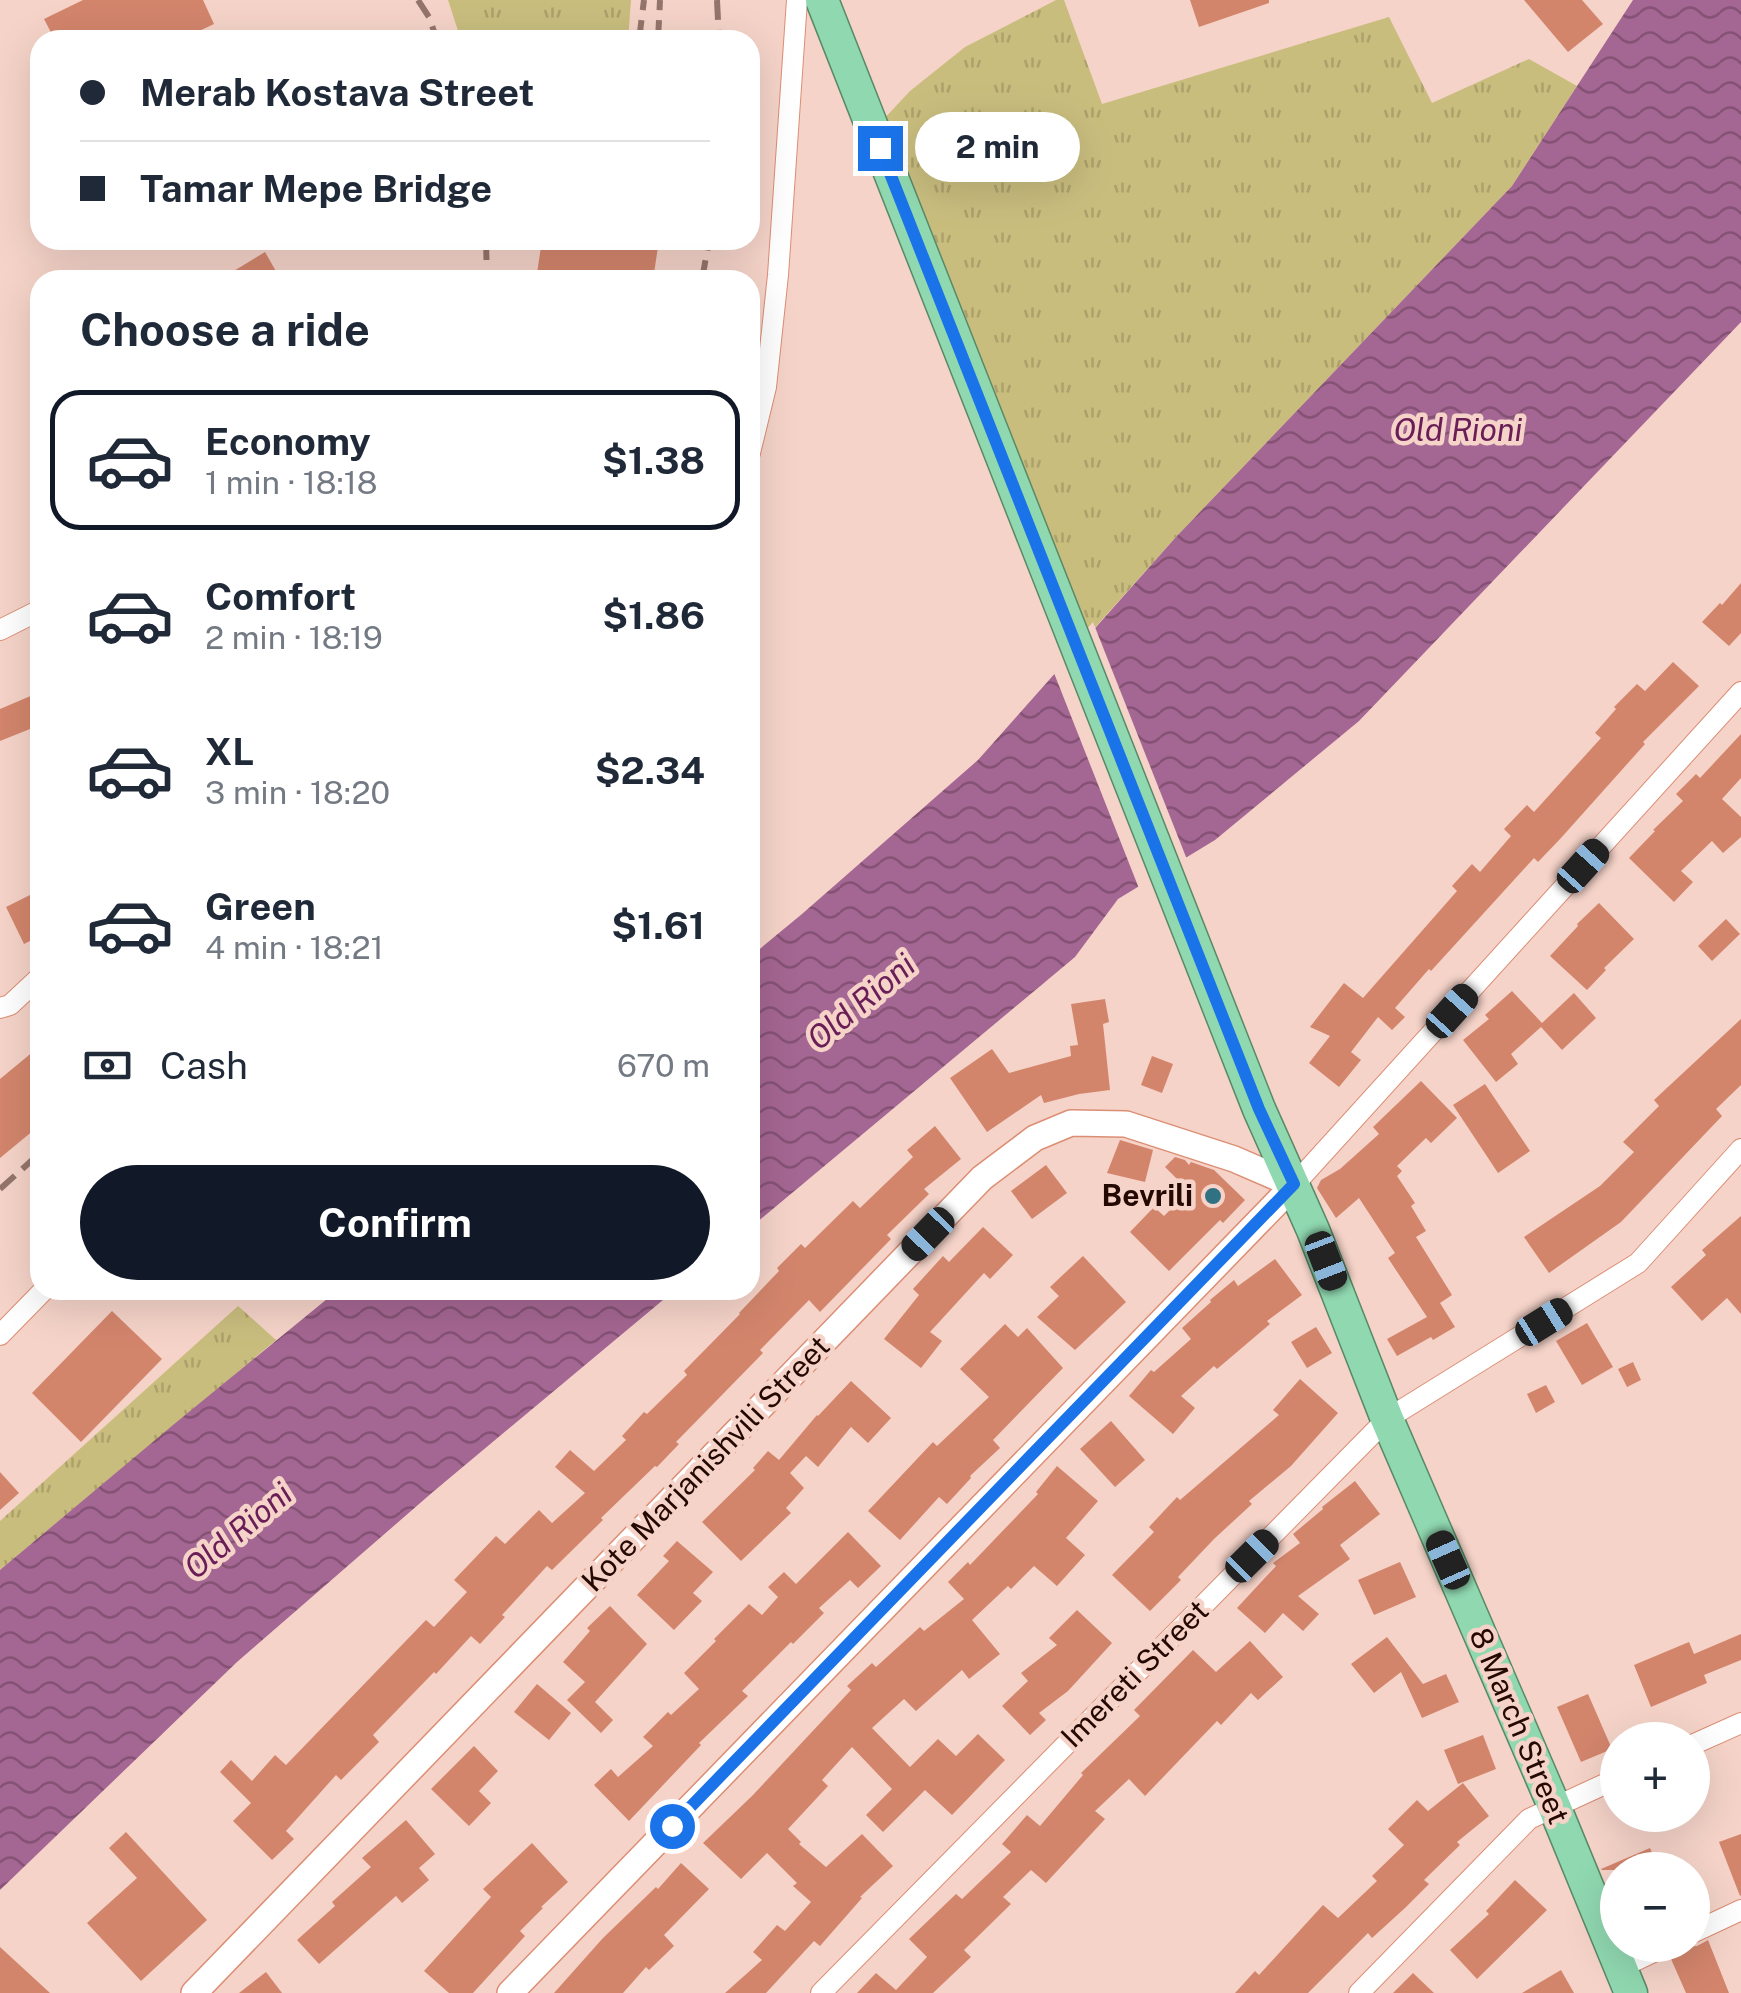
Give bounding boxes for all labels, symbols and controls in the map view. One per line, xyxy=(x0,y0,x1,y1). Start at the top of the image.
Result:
text: Merab Kostava Street xyxy=(140,70,534,115)
callout: 2 min xyxy=(915,113,1080,183)
route end xyxy=(858,126,903,171)
text: 2 min xyxy=(956,128,1039,165)
text: Tamar Mepe Bridge xyxy=(140,166,492,211)
text: Choose a ride xyxy=(80,303,370,356)
water label: Old Rioni xyxy=(1394,411,1523,448)
icon: car xyxy=(85,415,175,505)
text: Economy xyxy=(205,419,371,464)
text: $1.38 xyxy=(602,438,705,483)
text: 1 min · 18:18 xyxy=(205,464,377,501)
icon: car xyxy=(85,570,175,660)
text: Comfort xyxy=(205,574,356,619)
text: $1.86 xyxy=(602,593,705,638)
text: 2 min · 18:19 xyxy=(205,619,383,656)
icon: car xyxy=(85,725,175,815)
text: XL xyxy=(205,729,254,774)
text: $2.34 xyxy=(595,748,705,793)
text: 3 min · 18:20 xyxy=(205,774,390,811)
car xyxy=(1552,834,1614,898)
icon: car xyxy=(85,880,175,970)
text: Green xyxy=(205,884,316,929)
text: $1.61 xyxy=(611,903,705,948)
text: 4 min · 18:21 xyxy=(205,929,384,966)
water label: Old Rioni xyxy=(799,946,922,1057)
car xyxy=(1421,979,1483,1043)
icon: cash xyxy=(80,1038,135,1093)
text: Cash xyxy=(160,1043,248,1088)
text: 670 m xyxy=(617,1047,710,1084)
button: Confirm xyxy=(80,1165,710,1280)
place label: Bevrili xyxy=(1102,1177,1193,1213)
marker: Bevrili xyxy=(1202,1185,1224,1207)
car xyxy=(896,1202,960,1266)
car xyxy=(1301,1228,1351,1294)
car xyxy=(1511,1293,1577,1351)
street label: Kote Marjanishvili Street xyxy=(574,1328,837,1599)
water label: Old Rioni xyxy=(176,1475,299,1586)
car xyxy=(1220,1524,1284,1588)
car xyxy=(1422,1526,1474,1594)
street label: Imereti Street xyxy=(1053,1592,1215,1754)
street label: 8 March Street xyxy=(1462,1622,1577,1829)
map controls xyxy=(1600,1722,1710,1962)
button: + xyxy=(1600,1722,1710,1832)
route start xyxy=(650,1804,695,1849)
button: − xyxy=(1600,1852,1710,1962)

